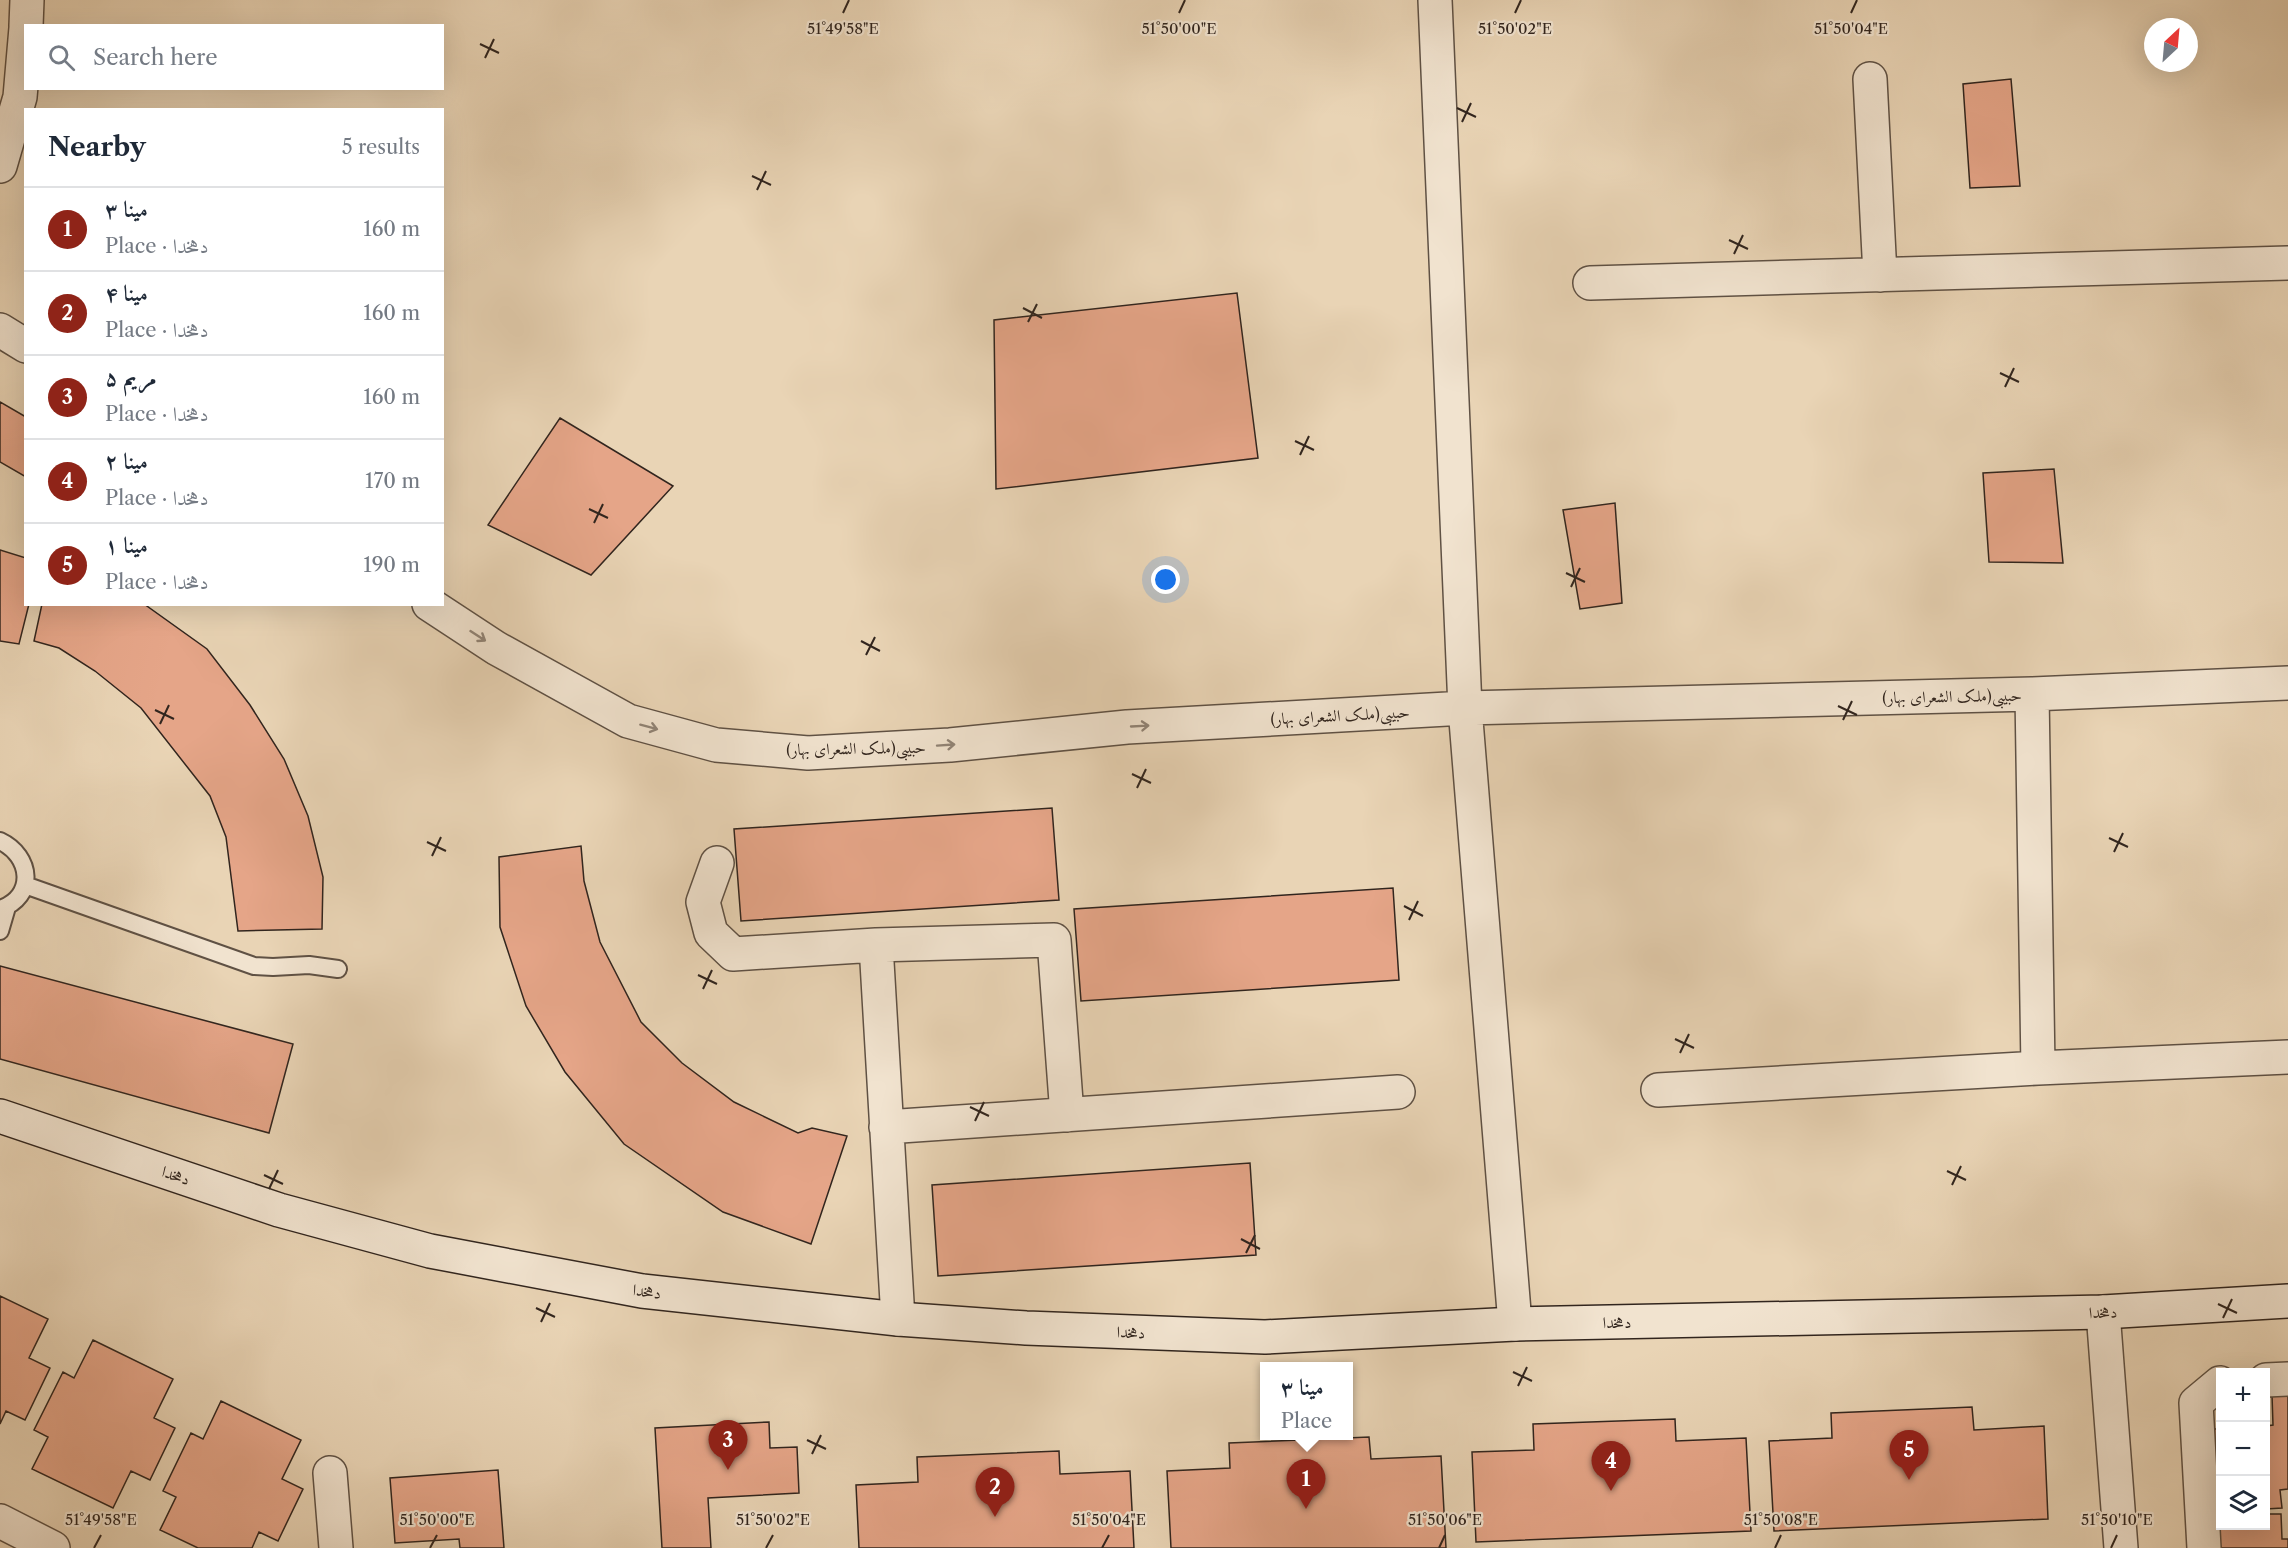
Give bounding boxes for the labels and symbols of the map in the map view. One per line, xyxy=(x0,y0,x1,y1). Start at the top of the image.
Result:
north arrow xyxy=(2144,18,2198,72)
text: 51°49'58"E xyxy=(807,19,879,38)
text: 51°50'00"E xyxy=(1141,19,1217,38)
text: 51°50'02"E xyxy=(1478,19,1552,38)
text: 51°50'04"E xyxy=(1814,19,1888,38)
your location xyxy=(1151,565,1180,594)
one-way arrow xyxy=(469,630,486,642)
street label: حبیبی(ملک الشعرای بهار) xyxy=(1882,685,2022,711)
street label: حبیبی(ملک الشعرای بهار) xyxy=(1270,701,1410,733)
one-way arrow xyxy=(1130,720,1150,731)
one-way arrow xyxy=(639,722,658,734)
street label: حبیبی(ملک الشعرای بهار) xyxy=(786,737,926,763)
one-way arrow xyxy=(936,740,956,751)
street label: دهخدا xyxy=(159,1161,193,1189)
street label: دهخدا xyxy=(631,1279,663,1303)
street label: دهخدا xyxy=(2088,1302,2118,1322)
street label: دهخدا xyxy=(1603,1312,1631,1332)
street label: دهخدا xyxy=(1116,1322,1146,1342)
pin: 3 xyxy=(708,1420,748,1470)
pin: 5 xyxy=(1890,1430,1928,1480)
pin: 4 xyxy=(1592,1442,1630,1491)
pin: 1 xyxy=(1286,1460,1326,1509)
pin: 2 xyxy=(976,1468,1014,1517)
text: 51°49'58"E xyxy=(65,1510,137,1529)
text: 51°50'00"E xyxy=(399,1510,475,1529)
text: 51°50'02"E xyxy=(736,1510,810,1529)
text: 51°50'04"E xyxy=(1072,1510,1146,1529)
text: 51°50'06"E xyxy=(1408,1510,1482,1529)
text: 51°50'08"E xyxy=(1744,1510,1818,1529)
text: 51°50'10"E xyxy=(2081,1510,2153,1529)

